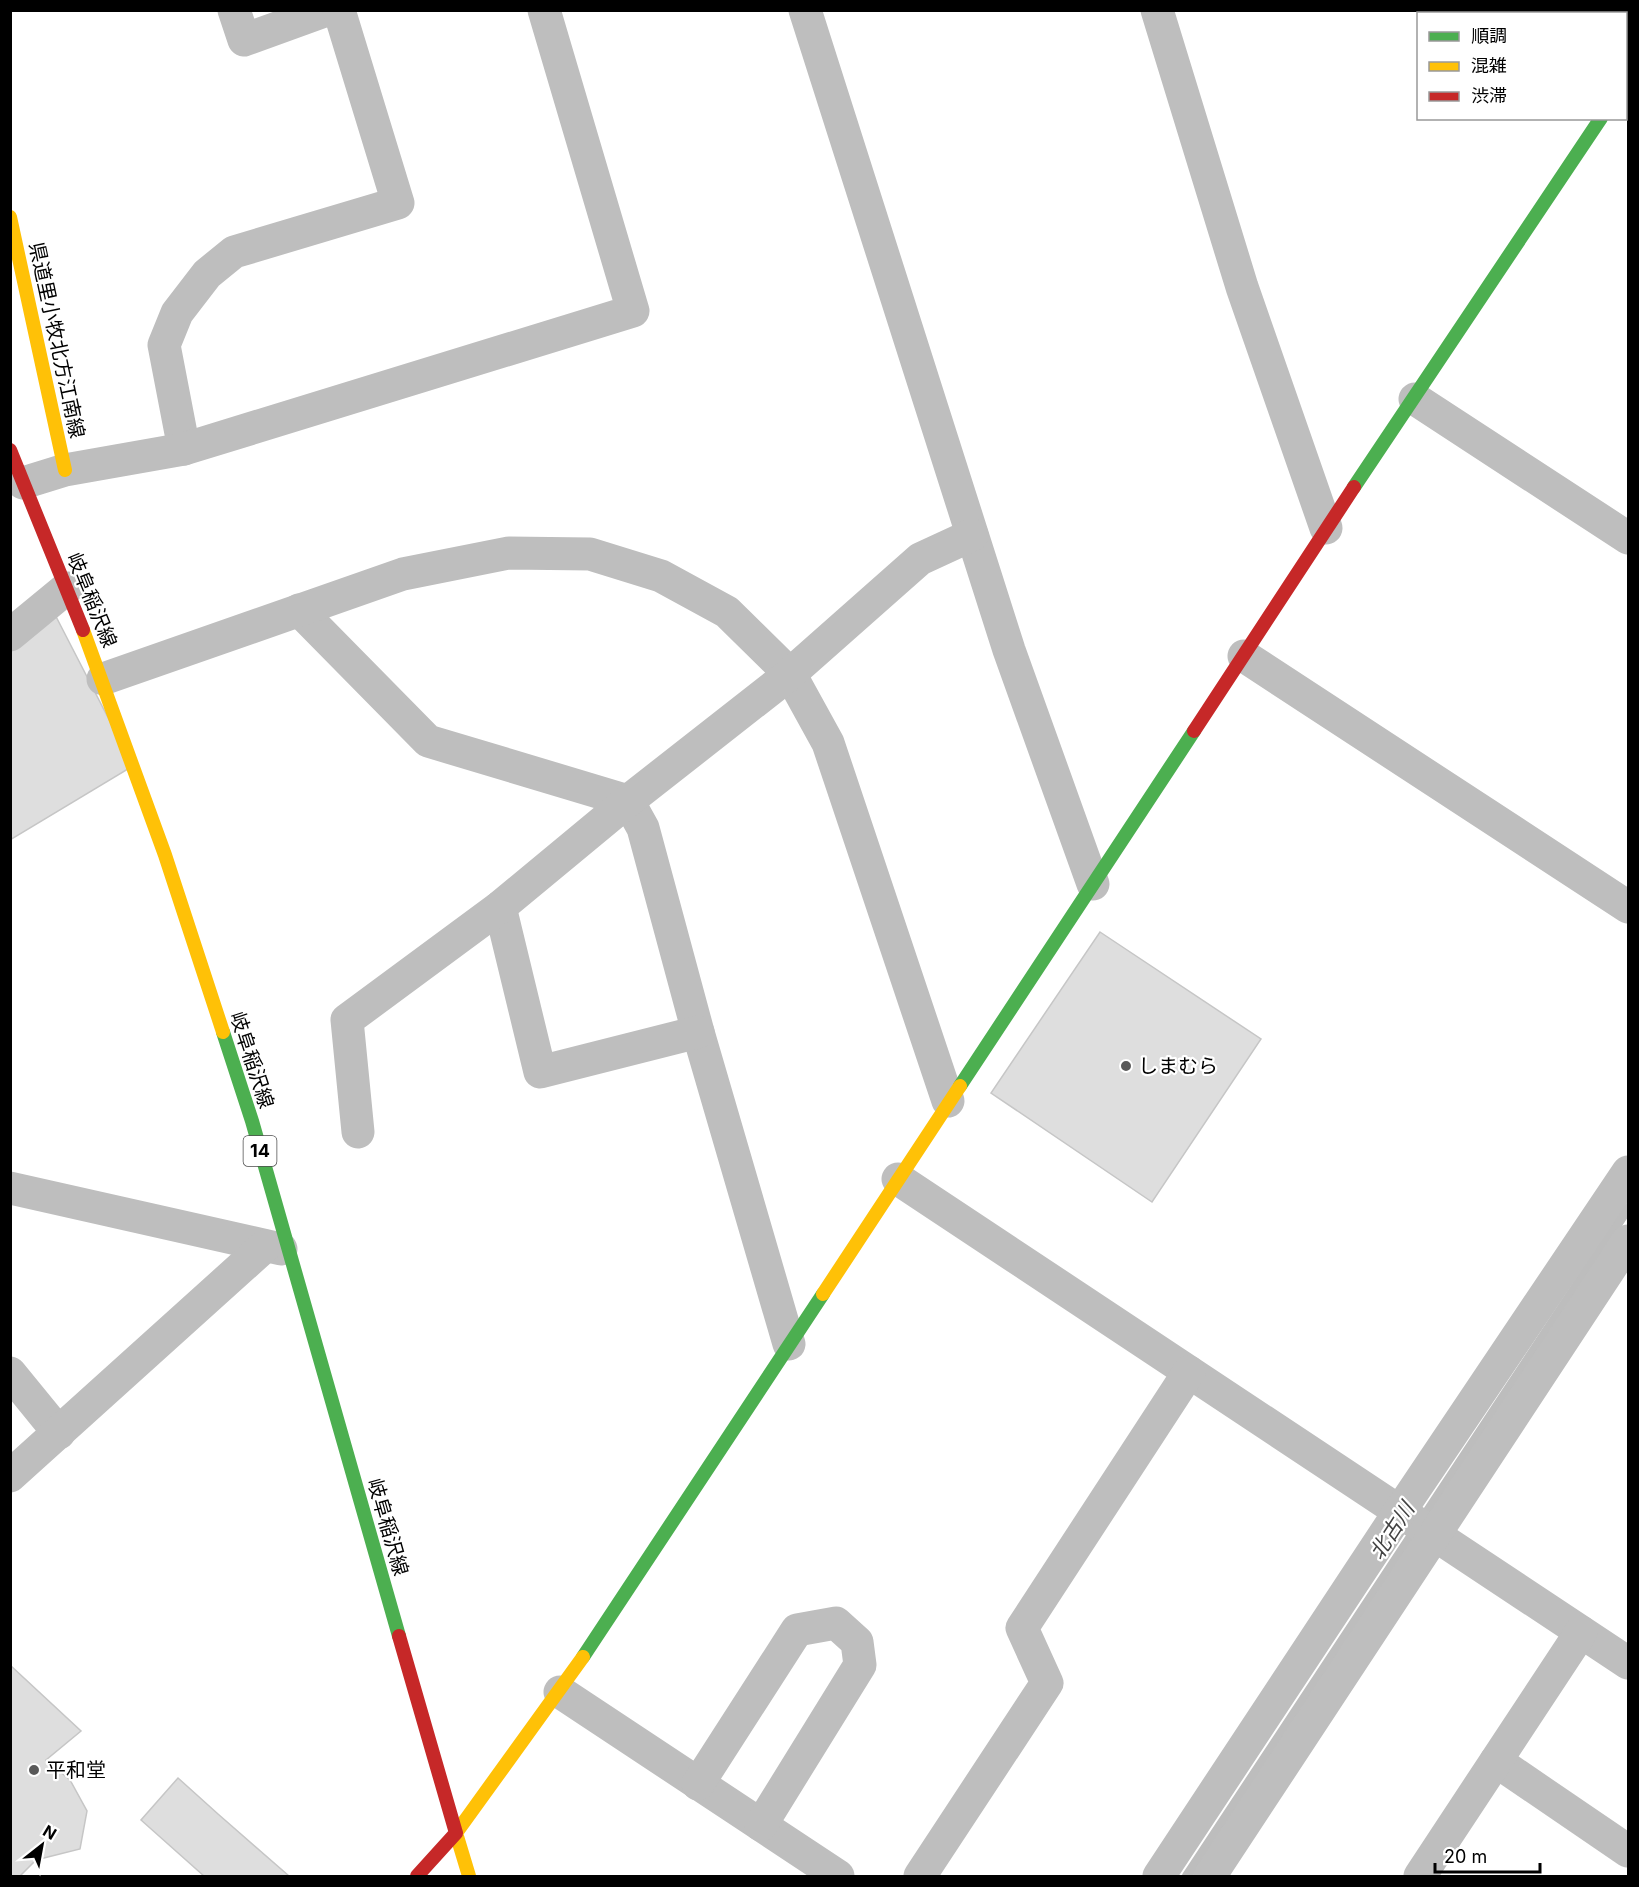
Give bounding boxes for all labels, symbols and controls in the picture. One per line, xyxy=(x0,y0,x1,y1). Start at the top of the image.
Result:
legend xyxy=(1417,12,1627,120)
text: 順調 xyxy=(1471,25,1507,46)
text: 混雑 xyxy=(1471,55,1507,76)
text: 渋滞 xyxy=(1471,85,1507,106)
street label: 県道里小牧北方江南線 xyxy=(24,240,90,440)
street label: 岐阜稲沢線 xyxy=(62,549,122,651)
street label: 岐阜稲沢線 xyxy=(225,1009,279,1111)
place label: しまむら xyxy=(1138,1054,1218,1078)
marker: しまむら xyxy=(1119,1059,1133,1073)
road number: 14 xyxy=(244,1136,276,1166)
street label: 岐阜稲沢線 xyxy=(363,1476,413,1578)
water label: 北古川 xyxy=(1364,1496,1420,1564)
place label: 平和堂 xyxy=(46,1758,106,1782)
marker: 平和堂 xyxy=(27,1763,41,1777)
north arrow xyxy=(12,1815,72,1875)
text: N xyxy=(39,1820,60,1844)
scale bar xyxy=(1435,1836,1540,1874)
text: 20 m xyxy=(1444,1846,1487,1867)

